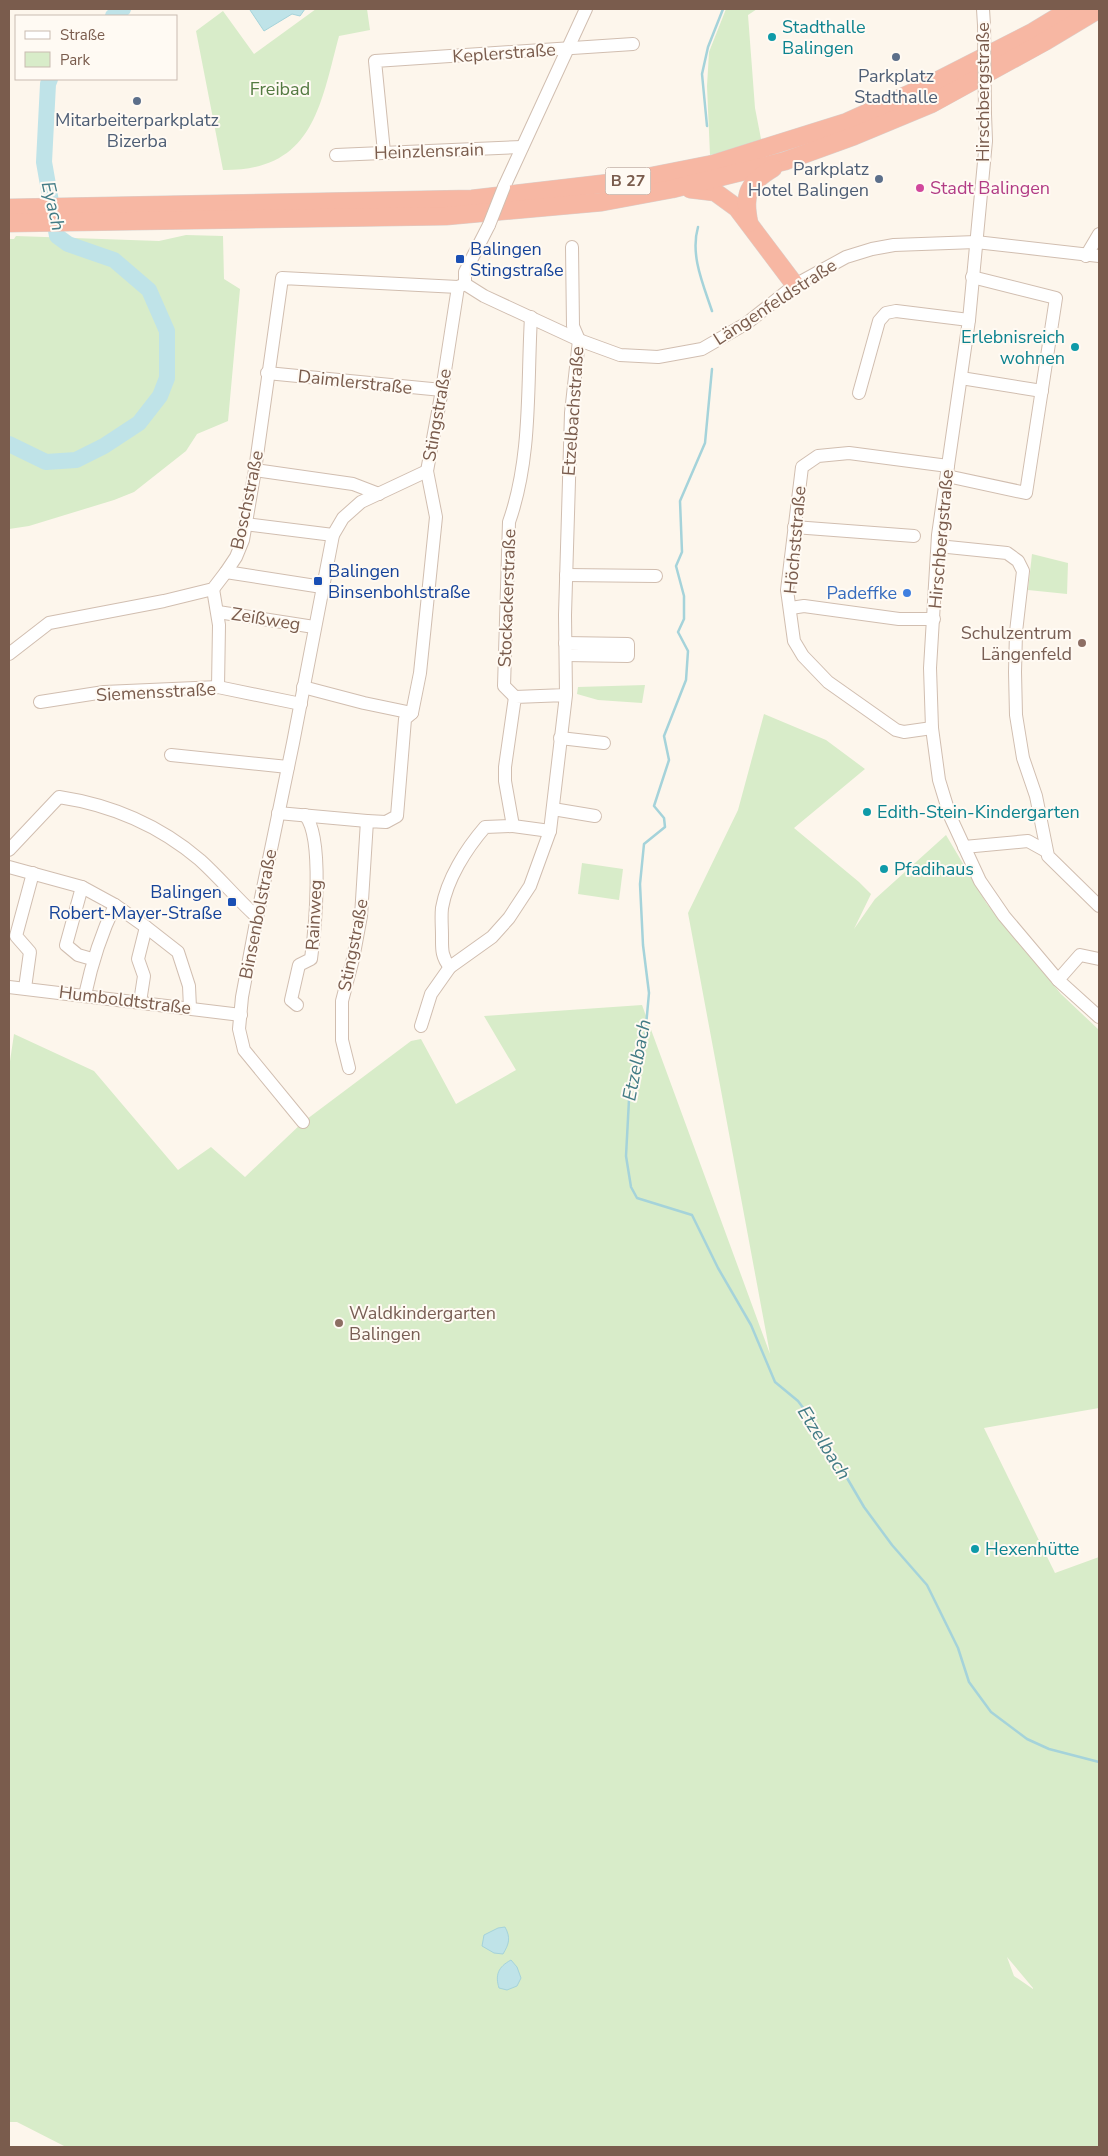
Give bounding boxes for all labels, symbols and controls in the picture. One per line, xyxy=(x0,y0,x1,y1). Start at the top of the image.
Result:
legend xyxy=(15,15,178,80)
place label: Stadthalle Balingen xyxy=(782,15,866,60)
street label: Hirschbergstraße xyxy=(971,22,995,162)
text: Straße xyxy=(60,25,105,45)
marker: Stadthalle Balingen xyxy=(766,31,778,43)
street label: Keplerstraße xyxy=(451,37,557,69)
text: Park xyxy=(60,50,90,70)
marker: Parkplatz Stadthalle xyxy=(890,51,902,63)
place label: Parkplatz Stadthalle xyxy=(854,64,938,109)
park label: Freibad xyxy=(250,77,310,101)
marker: Mitarbeiterparkplatz Bizerba xyxy=(131,95,143,107)
place label: Mitarbeiterparkplatz Bizerba xyxy=(55,108,219,153)
street label: Heinzlensrain xyxy=(374,137,484,165)
place label: Parkplatz Hotel Balingen xyxy=(748,157,869,202)
road number: B 27 xyxy=(606,168,650,195)
marker: Parkplatz Hotel Balingen xyxy=(873,173,885,185)
place label: Stadt Balingen xyxy=(930,176,1050,200)
water label: Eyach xyxy=(35,179,71,233)
marker: Stadt Balingen xyxy=(914,182,926,194)
place label: Balingen Stingstraße xyxy=(470,237,564,282)
marker: Balingen Stingstraße xyxy=(454,253,466,265)
street label: Längenfeldstraße xyxy=(709,253,841,351)
place label: Erlebnisreich wohnen xyxy=(961,325,1065,370)
marker: Erlebnisreich wohnen xyxy=(1069,341,1081,353)
street label: Etzelbachstraße xyxy=(557,345,589,477)
street label: Daimlerstraße xyxy=(297,364,413,400)
street label: Stingstraße xyxy=(417,367,457,463)
street label: Boschstraße xyxy=(225,448,269,552)
street label: Hirschbergstraße xyxy=(923,468,959,610)
street label: Höchststraße xyxy=(778,485,812,595)
street label: Stockackerstraße xyxy=(493,528,521,668)
place label: Balingen Binsenbohlstraße xyxy=(328,559,470,604)
marker: Balingen Binsenbohlstraße xyxy=(312,575,324,587)
place label: Padeffke xyxy=(826,581,897,605)
marker: Padeffke xyxy=(901,587,913,599)
street label: Zeißweg xyxy=(230,602,302,636)
place label: Schulzentrum Längenfeld xyxy=(961,621,1072,666)
marker: Schulzentrum Längenfeld xyxy=(1076,637,1088,649)
street label: Siemensstraße xyxy=(95,677,217,707)
place label: Edith-Stein-Kindergarten xyxy=(877,800,1080,824)
marker: Edith-Stein-Kindergarten xyxy=(861,806,873,818)
street label: Binsenbolstraße xyxy=(234,847,282,981)
place label: Pfadihaus xyxy=(894,857,974,881)
marker: Pfadihaus xyxy=(878,863,890,875)
street label: Rainweg xyxy=(300,879,328,951)
place label: Balingen Robert-Mayer-Straße xyxy=(49,880,222,925)
marker: Balingen Robert-Mayer-Straße xyxy=(226,896,238,908)
street label: Stingstraße xyxy=(332,897,374,993)
street label: Humboldtstraße xyxy=(57,980,193,1020)
water label: Etzelbach xyxy=(616,1017,658,1103)
place label: Waldkindergarten Balingen xyxy=(349,1301,496,1346)
marker: Waldkindergarten Balingen xyxy=(333,1317,345,1329)
water label: Etzelbach xyxy=(791,1401,857,1485)
place label: Hexenhütte xyxy=(985,1537,1079,1561)
marker: Hexenhütte xyxy=(969,1543,981,1555)

